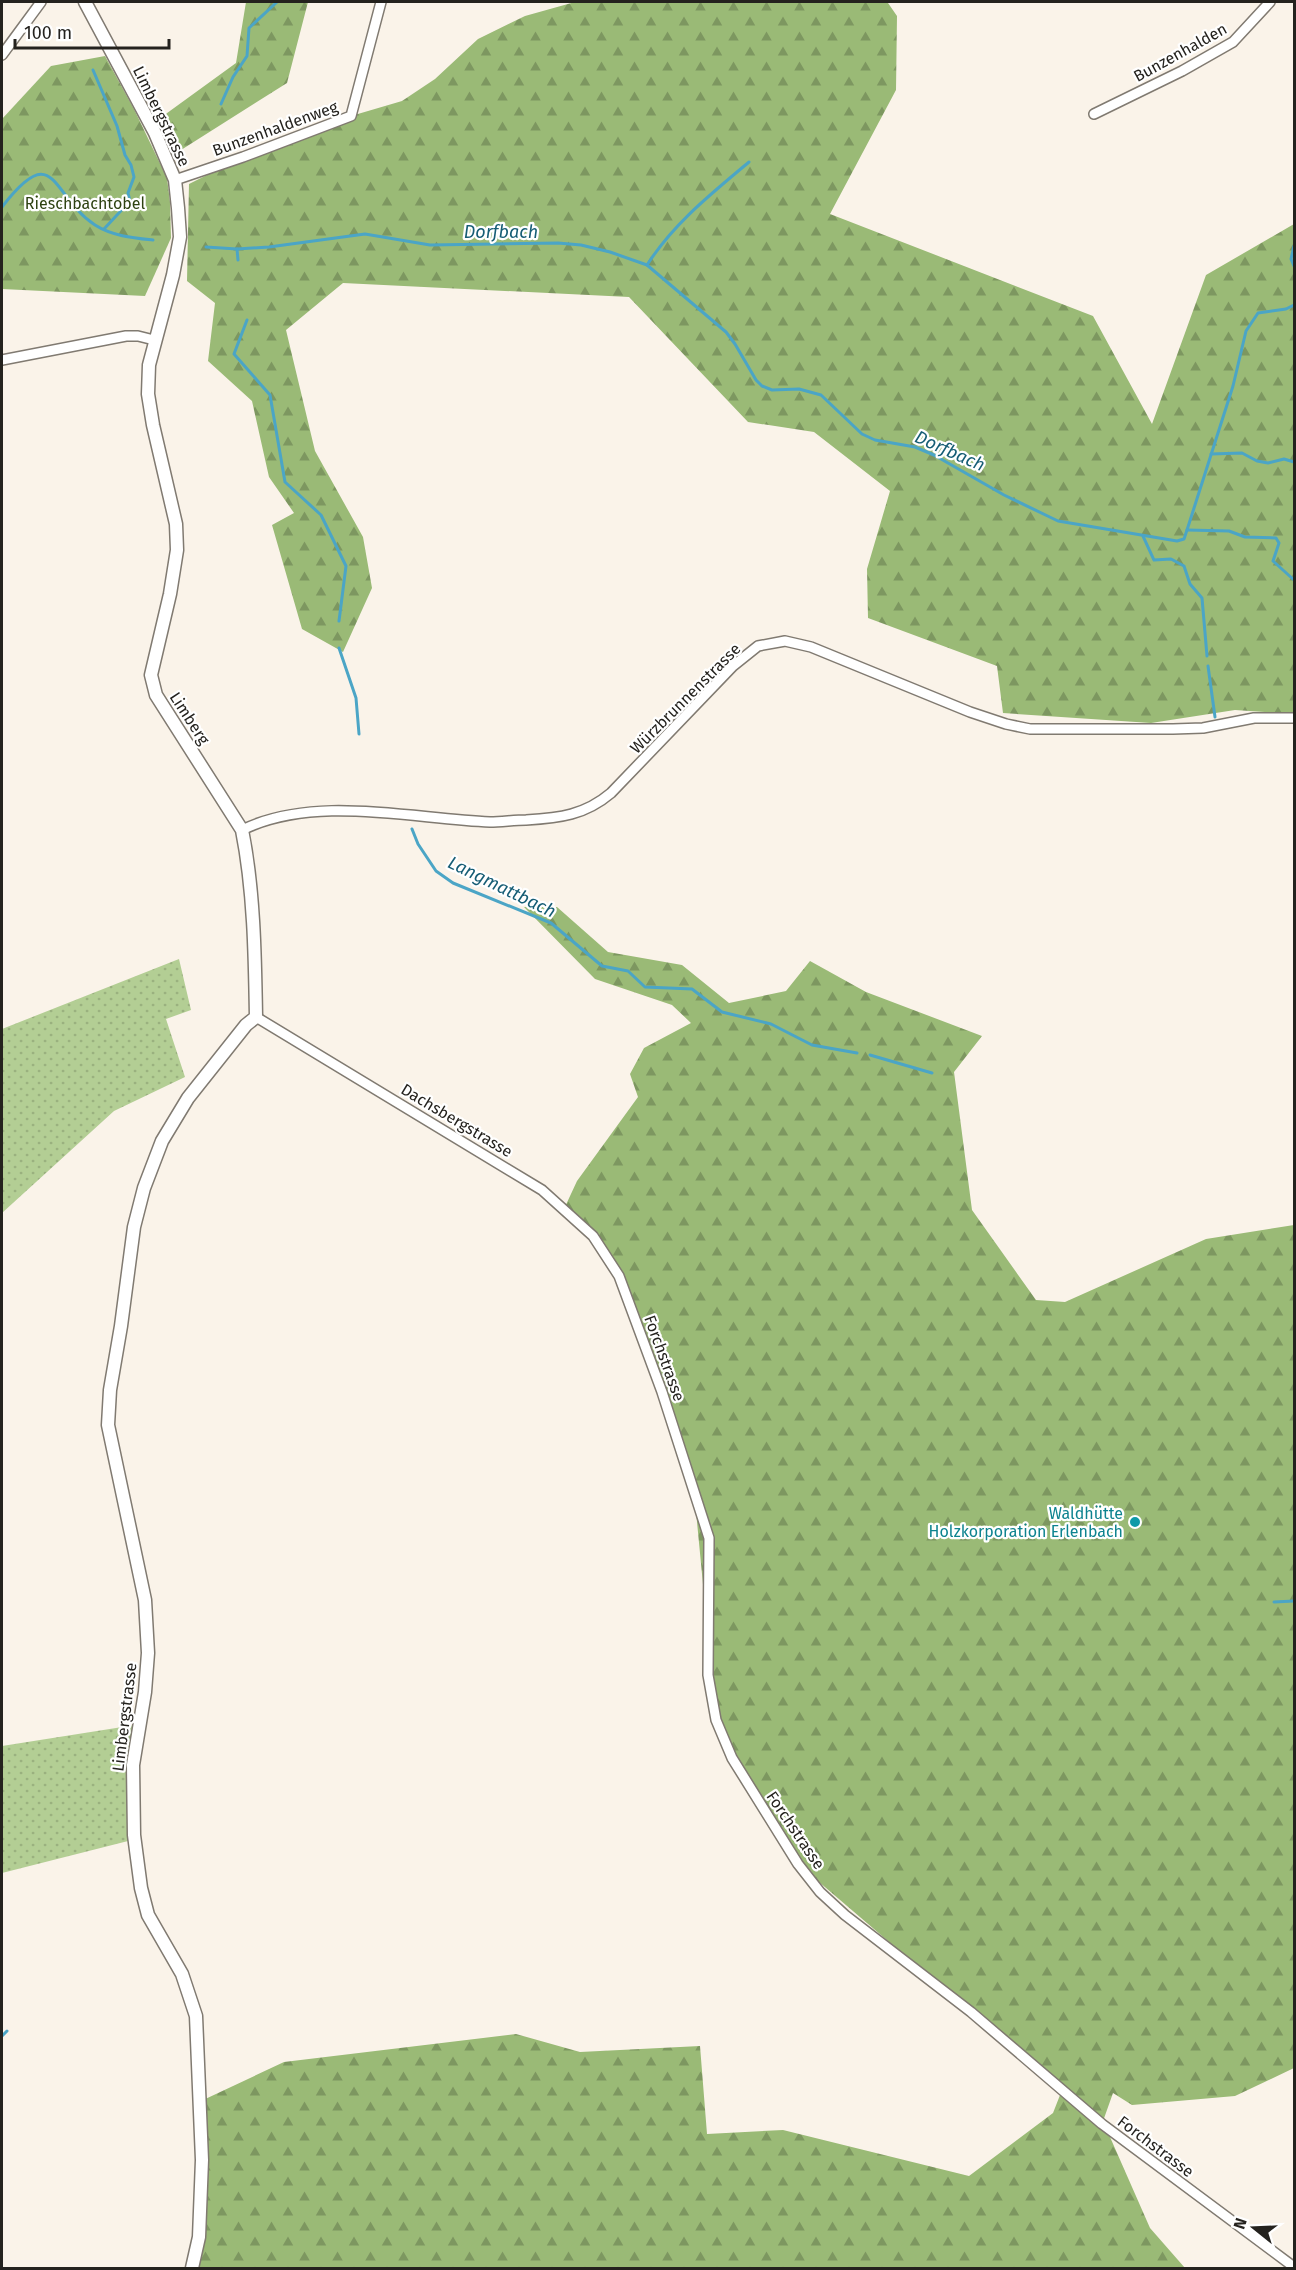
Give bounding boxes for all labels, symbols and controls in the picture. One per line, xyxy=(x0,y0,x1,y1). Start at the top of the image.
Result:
scale bar xyxy=(15,12,170,50)
street label: Bunzenhalden xyxy=(1130,19,1230,86)
text: 100 m xyxy=(24,22,72,44)
street label: Limbergstrasse xyxy=(129,63,194,170)
street label: Bunzenhaldenweg xyxy=(210,97,341,160)
park label: Rieschbachtobel xyxy=(25,194,145,213)
water label: Dorfbach xyxy=(464,221,538,243)
water label: Dorfbach xyxy=(912,426,988,476)
street label: Würzbrunnenstrasse xyxy=(626,639,744,757)
street label: Limberg xyxy=(166,688,214,749)
water label: Langmattbach xyxy=(444,851,560,923)
street label: Dachsbergstrasse xyxy=(398,1080,516,1161)
street label: Forchstrasse xyxy=(640,1313,689,1404)
place label: Waldhütte Holzkorporation Erlenbach xyxy=(929,1504,1123,1541)
marker: Waldhütte Holzkorporation Erlenbach xyxy=(1128,1515,1142,1529)
street label: Limbergstrasse xyxy=(108,1662,141,1773)
street label: Forchstrasse xyxy=(762,1788,829,1873)
street label: Forchstrasse xyxy=(1114,2112,1197,2181)
north arrow xyxy=(1224,2198,1284,2258)
text: N xyxy=(1230,2216,1251,2231)

